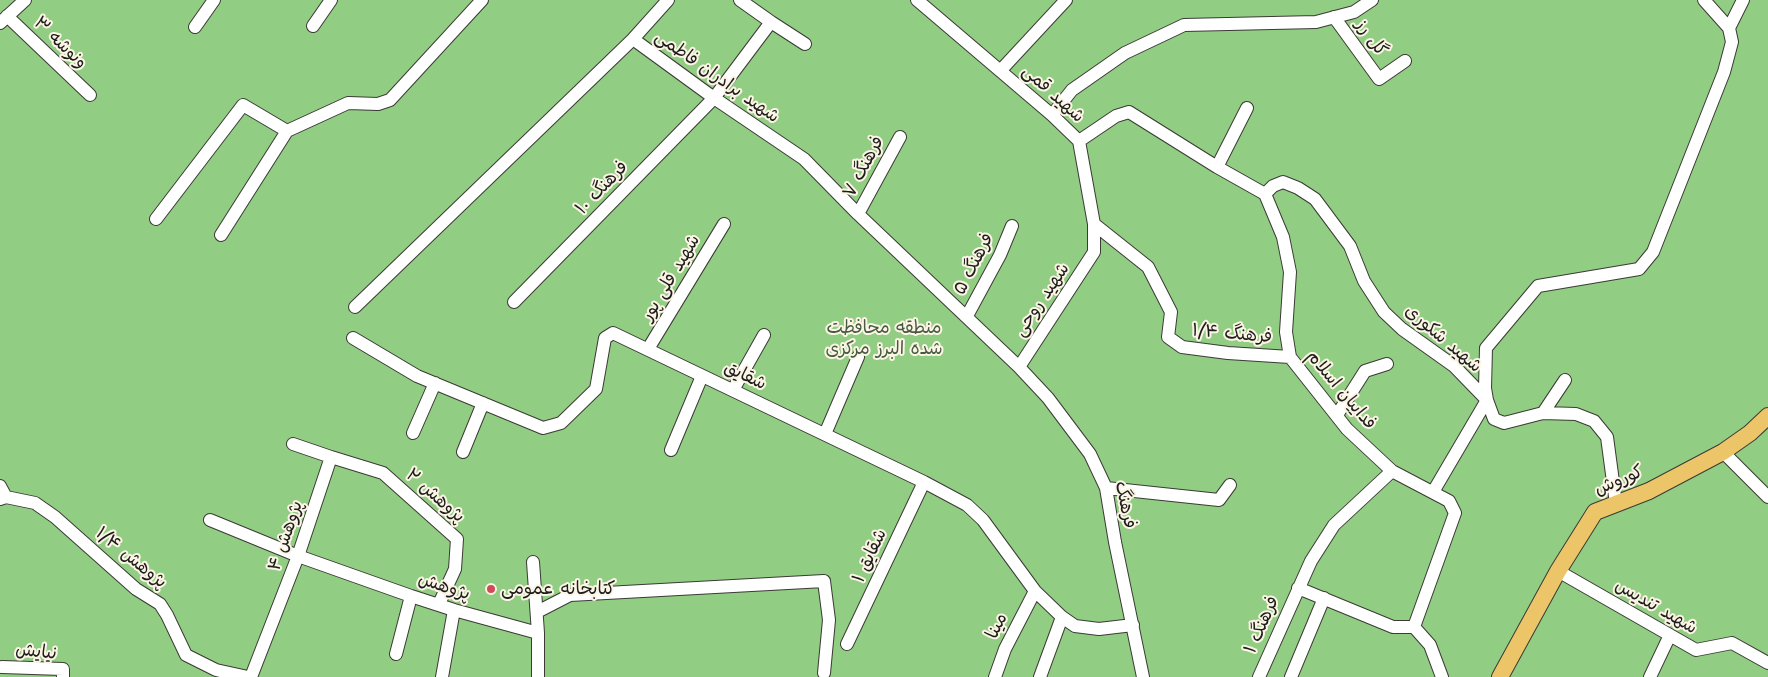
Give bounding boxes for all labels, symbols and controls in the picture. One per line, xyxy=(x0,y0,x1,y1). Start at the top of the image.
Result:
street label: ونوشه ۳ xyxy=(29,12,91,74)
street label: گل رز xyxy=(1350,15,1392,61)
street label: شهید برادران فاطمی xyxy=(651,26,783,128)
street label: شهید قمی xyxy=(1017,60,1089,128)
street label: فرهنگ ۷ xyxy=(839,133,889,201)
street label: فرهنگ ۱۰ xyxy=(571,157,633,219)
street label: فرهنگ ۵ xyxy=(949,230,999,298)
street label: شهید قلی پور xyxy=(637,231,705,325)
street label: شهید روحی xyxy=(1009,259,1075,341)
street label: شهید شکوری xyxy=(1400,300,1486,378)
park label: منطقه محافظت شده البرز مرکزی xyxy=(825,317,943,359)
street label: فرهنگ ۱/۴ xyxy=(1191,320,1273,348)
street label: فداییان اسلام xyxy=(1302,346,1380,434)
street label: شقایق xyxy=(720,357,770,395)
street label: کوروش xyxy=(1591,461,1647,501)
street label: پژوهش ۲ xyxy=(401,464,469,528)
street label: فرهنگ xyxy=(1109,479,1141,531)
street label: پژوهش ۴ xyxy=(264,498,308,574)
street label: پژوهش ۱/۴ xyxy=(91,523,171,593)
street label: شقایق ۱ xyxy=(848,526,892,586)
street label: پژوهش xyxy=(415,568,473,606)
street label: شهید تندیس xyxy=(1611,575,1701,639)
place label: کتابخانه عمومی xyxy=(501,578,616,600)
marker: کتابخانه عمومی xyxy=(485,583,497,595)
street label: فرهنگ ۱ xyxy=(1240,593,1284,657)
street label: مینا xyxy=(982,609,1012,643)
street label: نیایش xyxy=(14,639,58,665)

